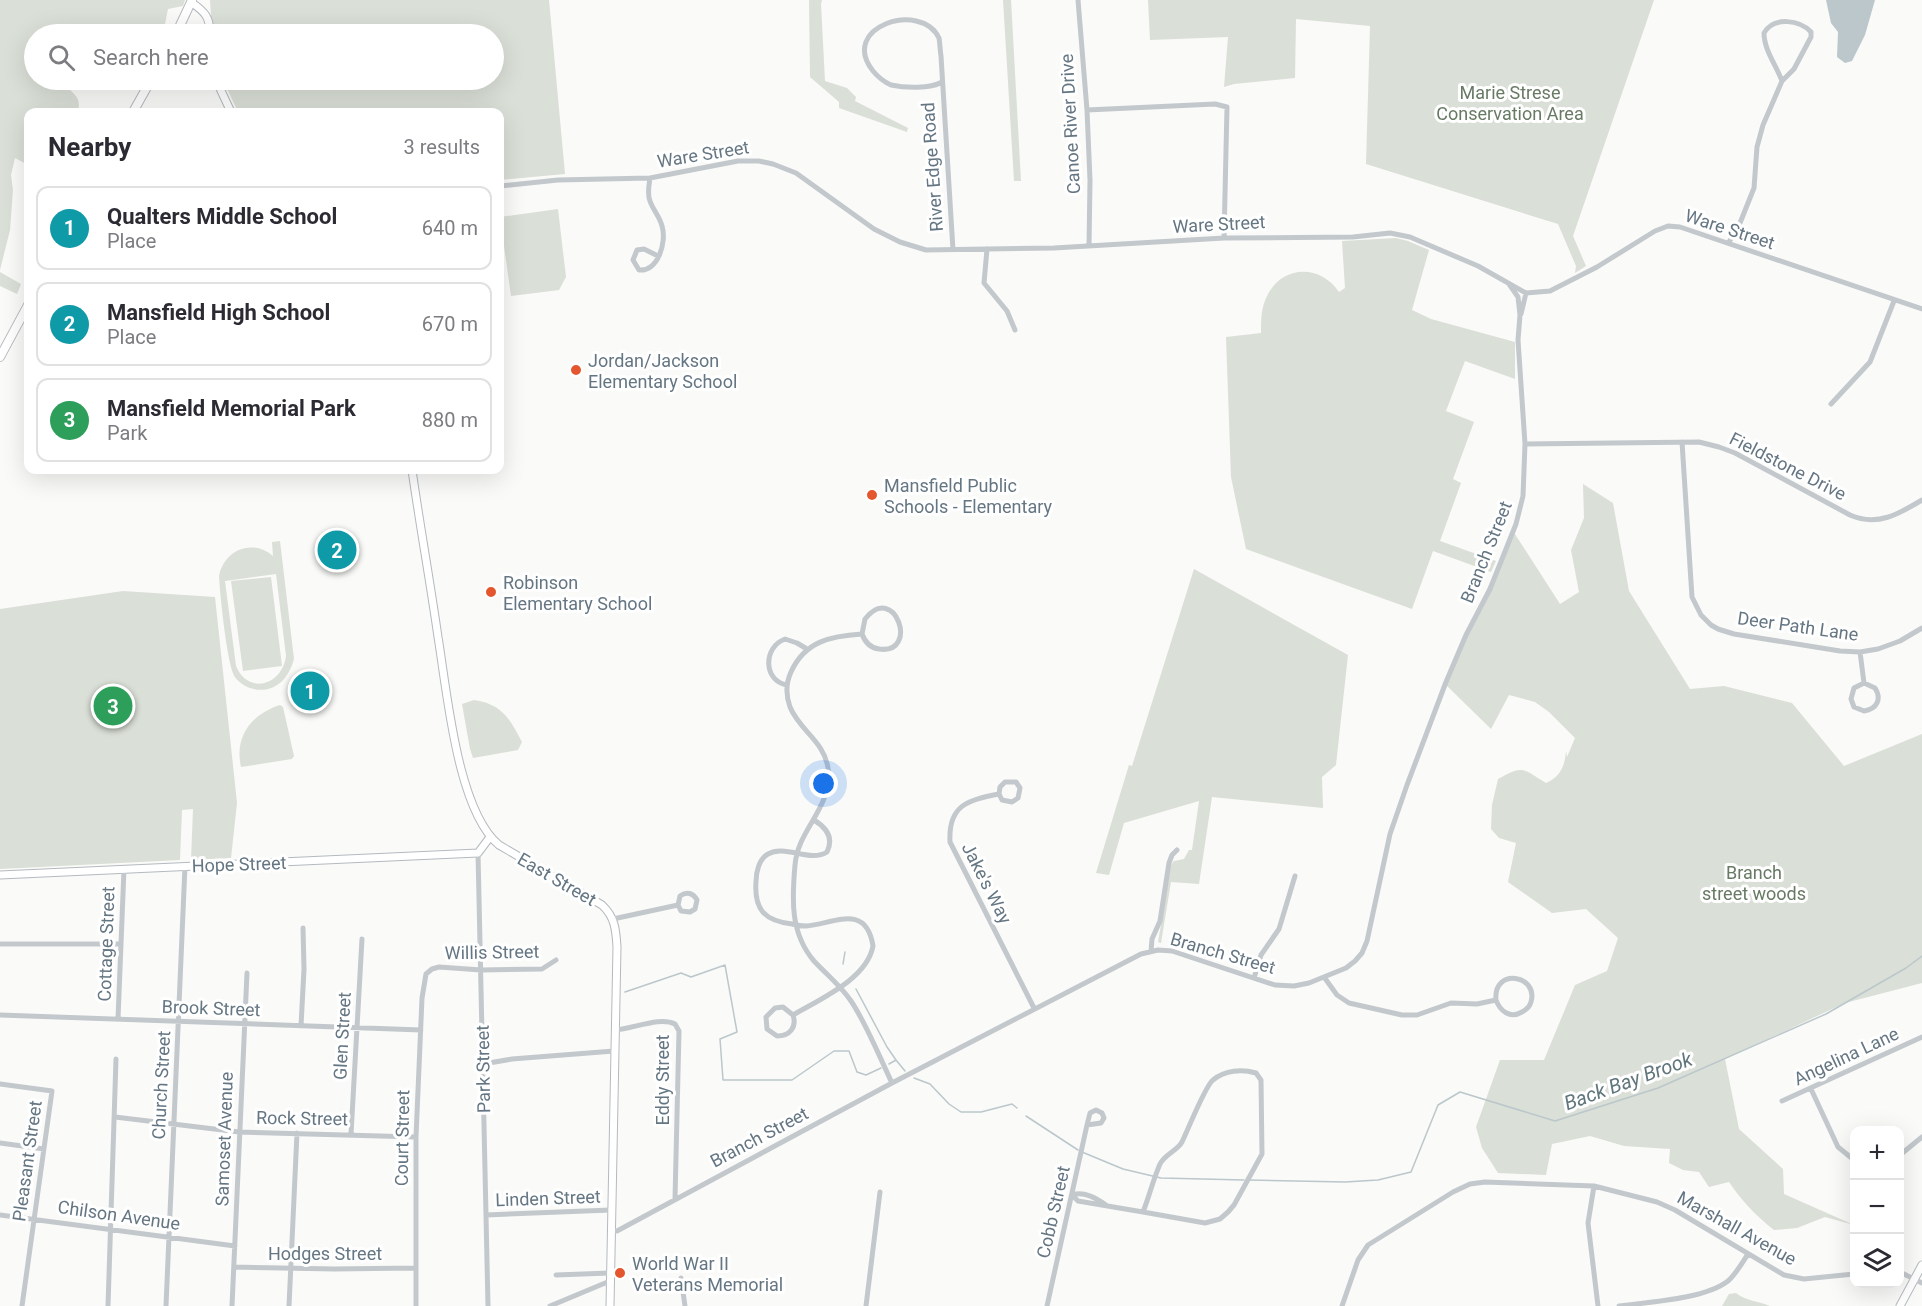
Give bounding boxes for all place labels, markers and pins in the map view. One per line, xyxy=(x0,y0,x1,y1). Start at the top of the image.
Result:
place label: Jordan/Jackson Elementary School xyxy=(588,350,737,392)
marker: Jordan/Jackson Elementary School xyxy=(569,363,583,377)
place label: Mansfield Public Schools - Elementary xyxy=(884,475,1052,517)
marker: Mansfield Public Schools - Elementary xyxy=(865,488,879,502)
pin: 2 xyxy=(318,528,356,572)
place label: Robinson Elementary School xyxy=(503,572,652,614)
marker: Robinson Elementary School xyxy=(484,585,498,599)
pin: 1 xyxy=(290,668,330,714)
pin: 3 xyxy=(94,684,132,728)
place label: World War II Veterans Memorial xyxy=(632,1253,783,1295)
marker: World War II Veterans Memorial xyxy=(613,1266,627,1280)

